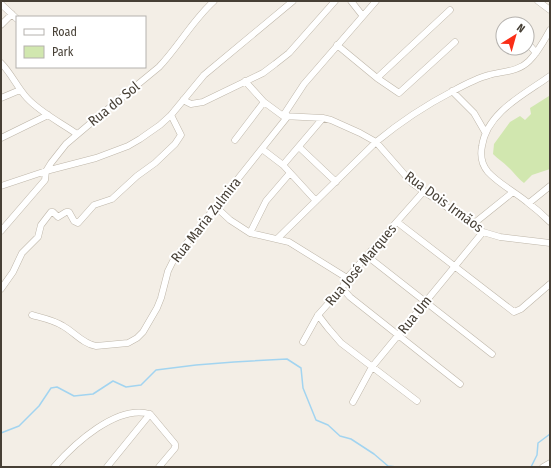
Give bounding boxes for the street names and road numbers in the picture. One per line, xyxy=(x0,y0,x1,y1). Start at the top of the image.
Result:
street label: Rua do Sol xyxy=(85,78,143,130)
street label: Rua Dois Irmãos xyxy=(401,168,487,236)
street label: Rua Maria Zulmira xyxy=(167,174,245,266)
street label: Rua José Marques xyxy=(322,221,400,309)
street label: Rua Um xyxy=(395,293,435,337)

